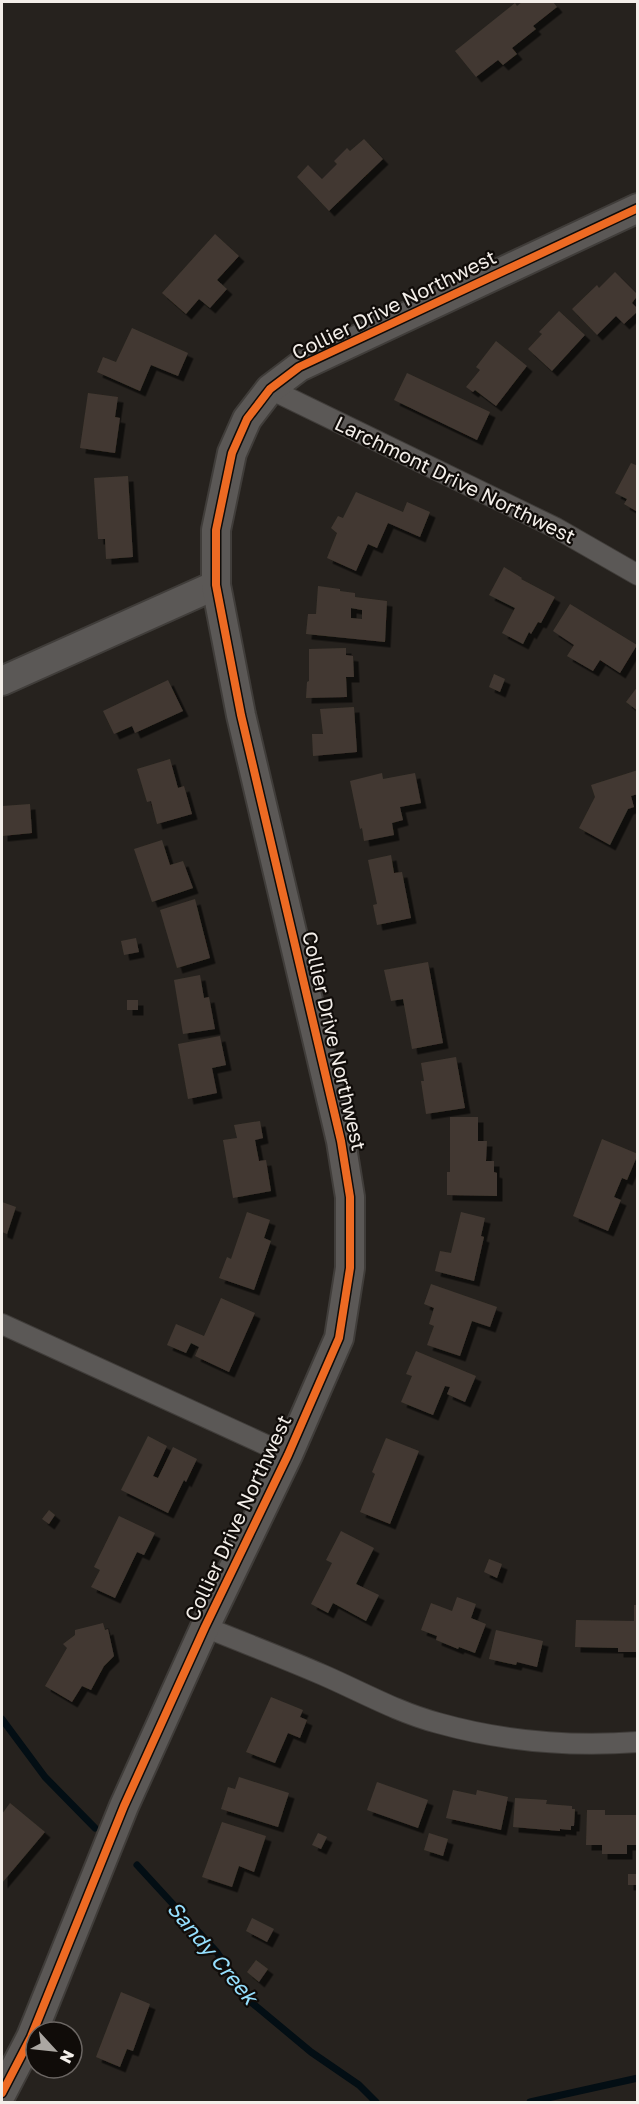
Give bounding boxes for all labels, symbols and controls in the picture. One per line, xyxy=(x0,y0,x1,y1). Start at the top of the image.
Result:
street label: Collier Drive Northwest xyxy=(287,244,500,364)
street label: Larchmont Drive Northwest xyxy=(331,410,580,548)
street label: Collier Drive Northwest xyxy=(298,929,372,1153)
street label: Collier Drive Northwest xyxy=(179,1411,295,1624)
water label: Sandy Creek xyxy=(162,1895,265,2011)
north arrow xyxy=(24,2020,84,2080)
text: N xyxy=(56,2047,79,2067)

